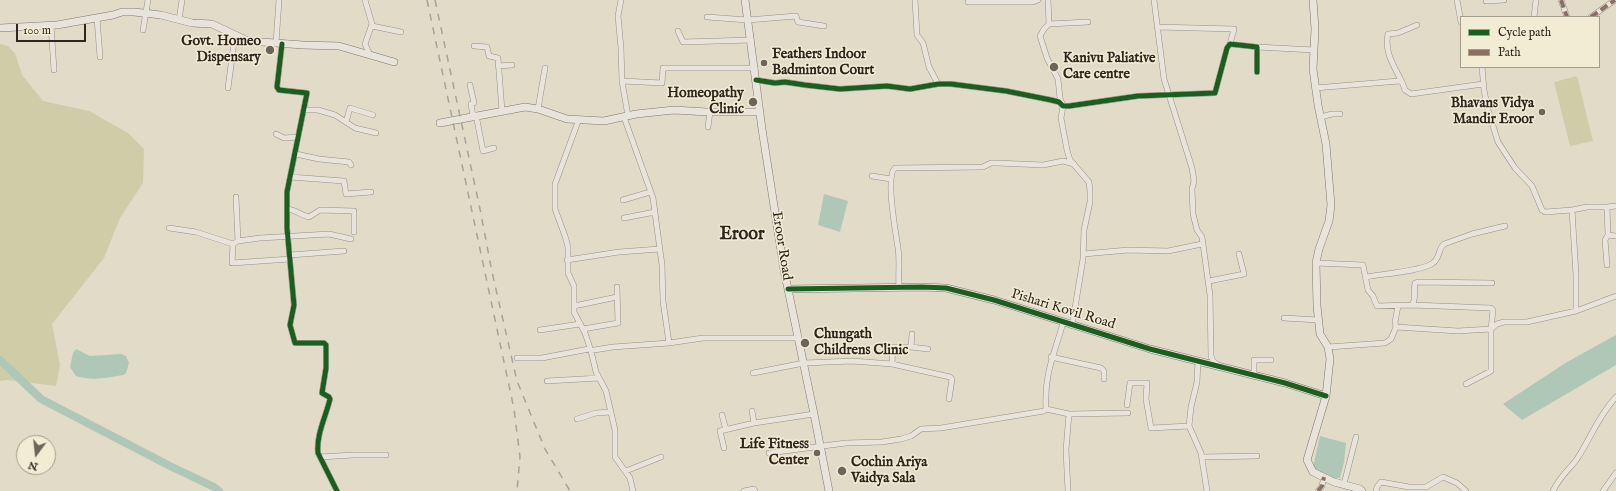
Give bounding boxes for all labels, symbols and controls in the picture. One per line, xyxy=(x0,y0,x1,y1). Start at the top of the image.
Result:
scale bar xyxy=(18,16,88,42)
legend xyxy=(1460,16,1600,68)
text: 100 m xyxy=(23,23,51,38)
text: Cycle path xyxy=(1498,25,1551,40)
place label: Govt. Homeo Dispensary xyxy=(181,34,261,66)
marker: Govt. Homeo Dispensary xyxy=(264,44,276,56)
text: Path xyxy=(1498,45,1521,60)
place label: Feathers Indoor Badminton Court xyxy=(772,47,874,80)
place label: Kanivu Paliative Care centre xyxy=(1063,51,1156,84)
marker: Feathers Indoor Badminton Court xyxy=(759,58,769,68)
marker: Kanivu Paliative Care centre xyxy=(1048,61,1060,73)
place label: Homeopathy Clinic xyxy=(667,86,744,118)
marker: Homeopathy Clinic xyxy=(747,96,759,108)
place label: Bhavans Vidya Mandir Eroor xyxy=(1451,96,1534,128)
marker: Bhavans Vidya Mandir Eroor xyxy=(1537,107,1547,117)
street label: Eroor Road xyxy=(767,210,795,282)
district label: Eroor xyxy=(719,224,765,246)
street label: Pishari Kovil Road xyxy=(1009,286,1117,334)
place label: Chungath Childrens Clinic xyxy=(814,327,908,360)
marker: Chungath Childrens Clinic xyxy=(799,337,811,349)
north arrow xyxy=(16,435,56,475)
place label: Life Fitness Center xyxy=(740,437,809,470)
marker: Life Fitness Center xyxy=(812,448,822,458)
place label: Cochin Ariya Vaidya Sala xyxy=(851,455,927,488)
text: N xyxy=(27,458,40,474)
marker: Cochin Ariya Vaidya Sala xyxy=(836,465,848,477)

